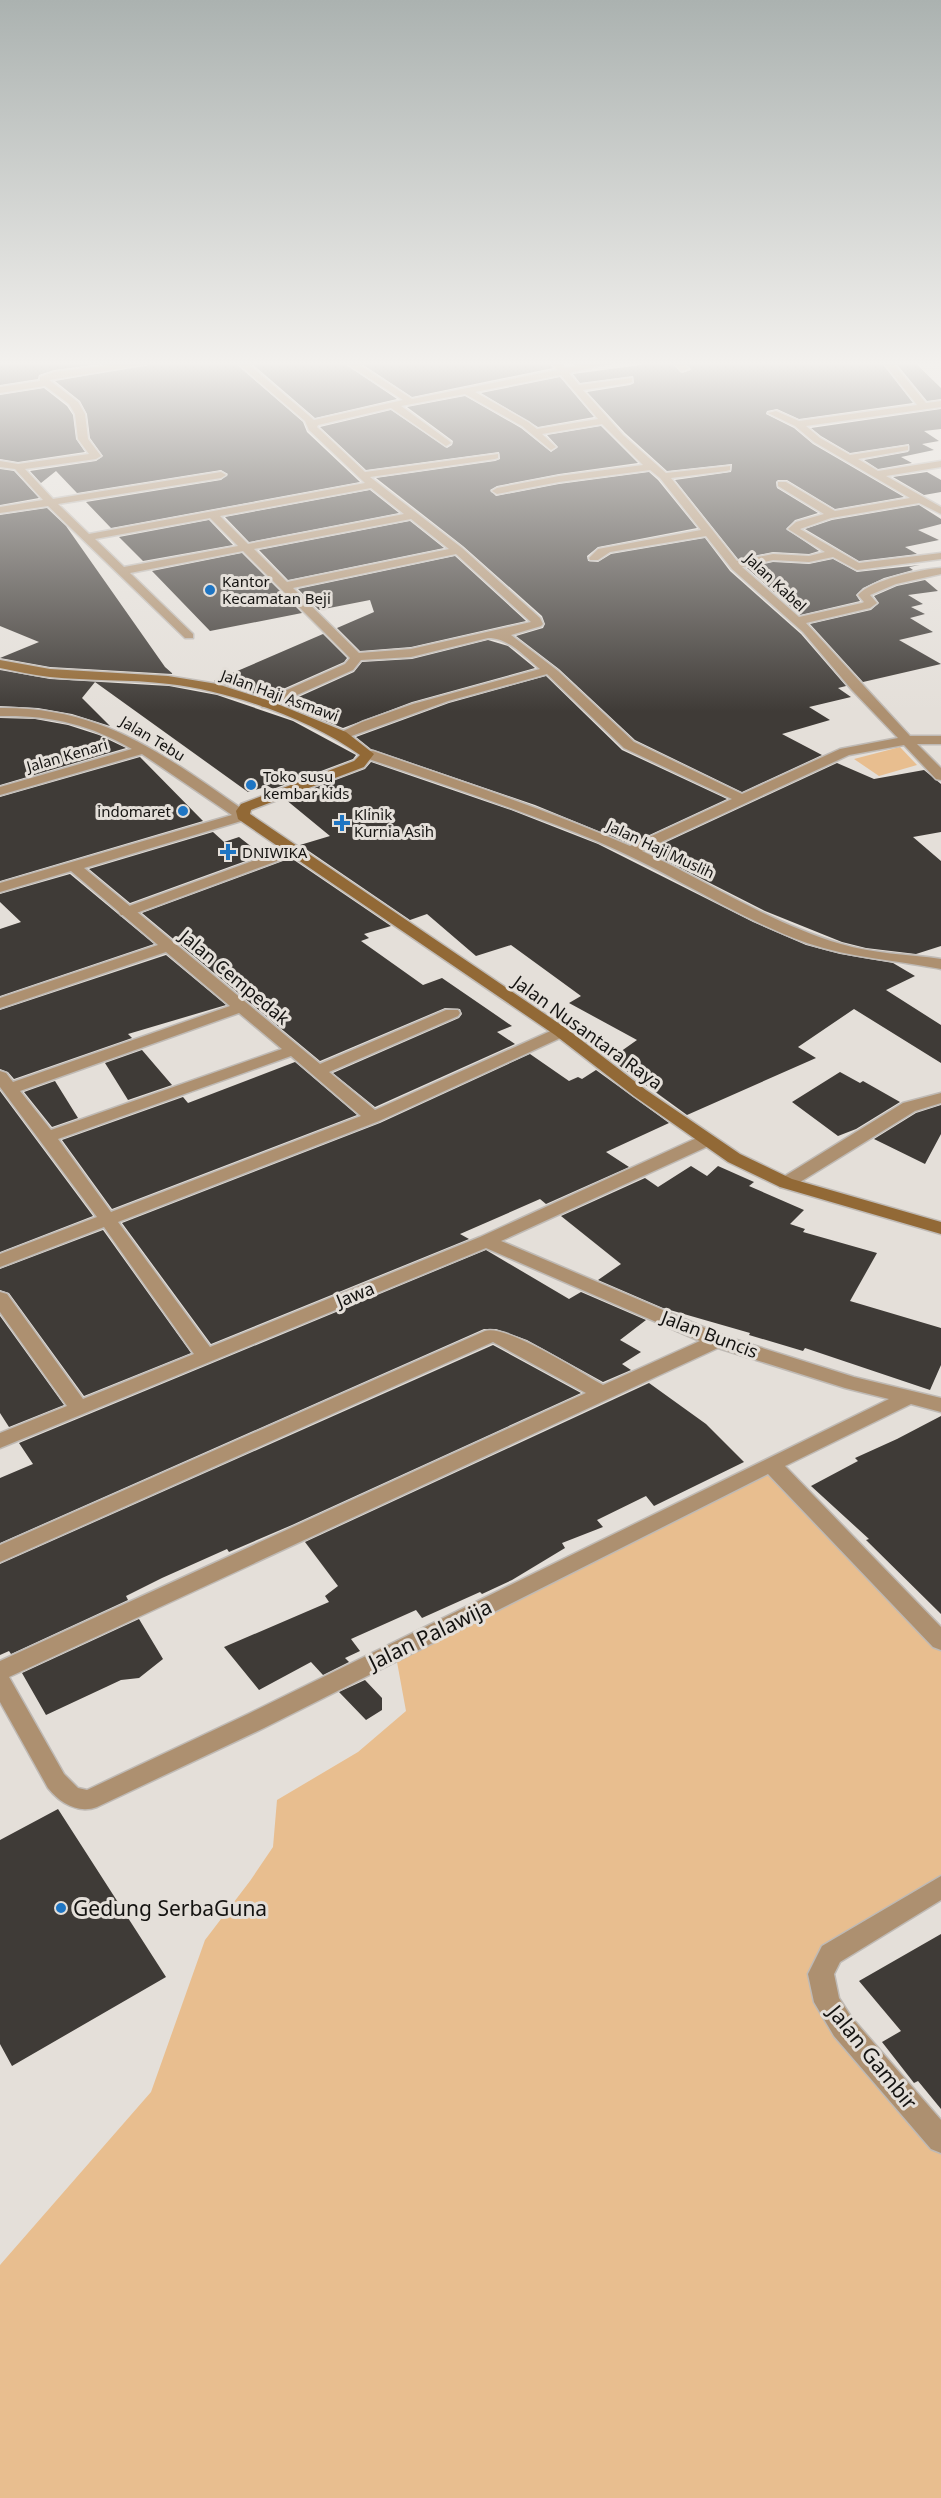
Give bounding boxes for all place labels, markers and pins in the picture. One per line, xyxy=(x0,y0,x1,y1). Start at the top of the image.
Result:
place label: Kantor Kecamatan Beji xyxy=(222,571,331,608)
marker: Kantor Kecamatan Beji xyxy=(203,583,217,597)
place label: Toko susu kembar kids xyxy=(263,766,350,803)
marker: Toko susu kembar kids xyxy=(244,778,258,792)
place label: indomaret xyxy=(97,801,172,821)
marker: indomaret xyxy=(176,804,190,818)
place label: Klinik Kurnia Asih xyxy=(354,804,434,841)
marker: Klinik Kurnia Asih xyxy=(335,816,349,830)
place label: DNIWIKA xyxy=(242,842,308,862)
marker: DNIWIKA xyxy=(219,843,237,861)
place label: Gedung SerbaGuna xyxy=(73,1894,267,1922)
marker: Gedung SerbaGuna xyxy=(54,1901,68,1915)

